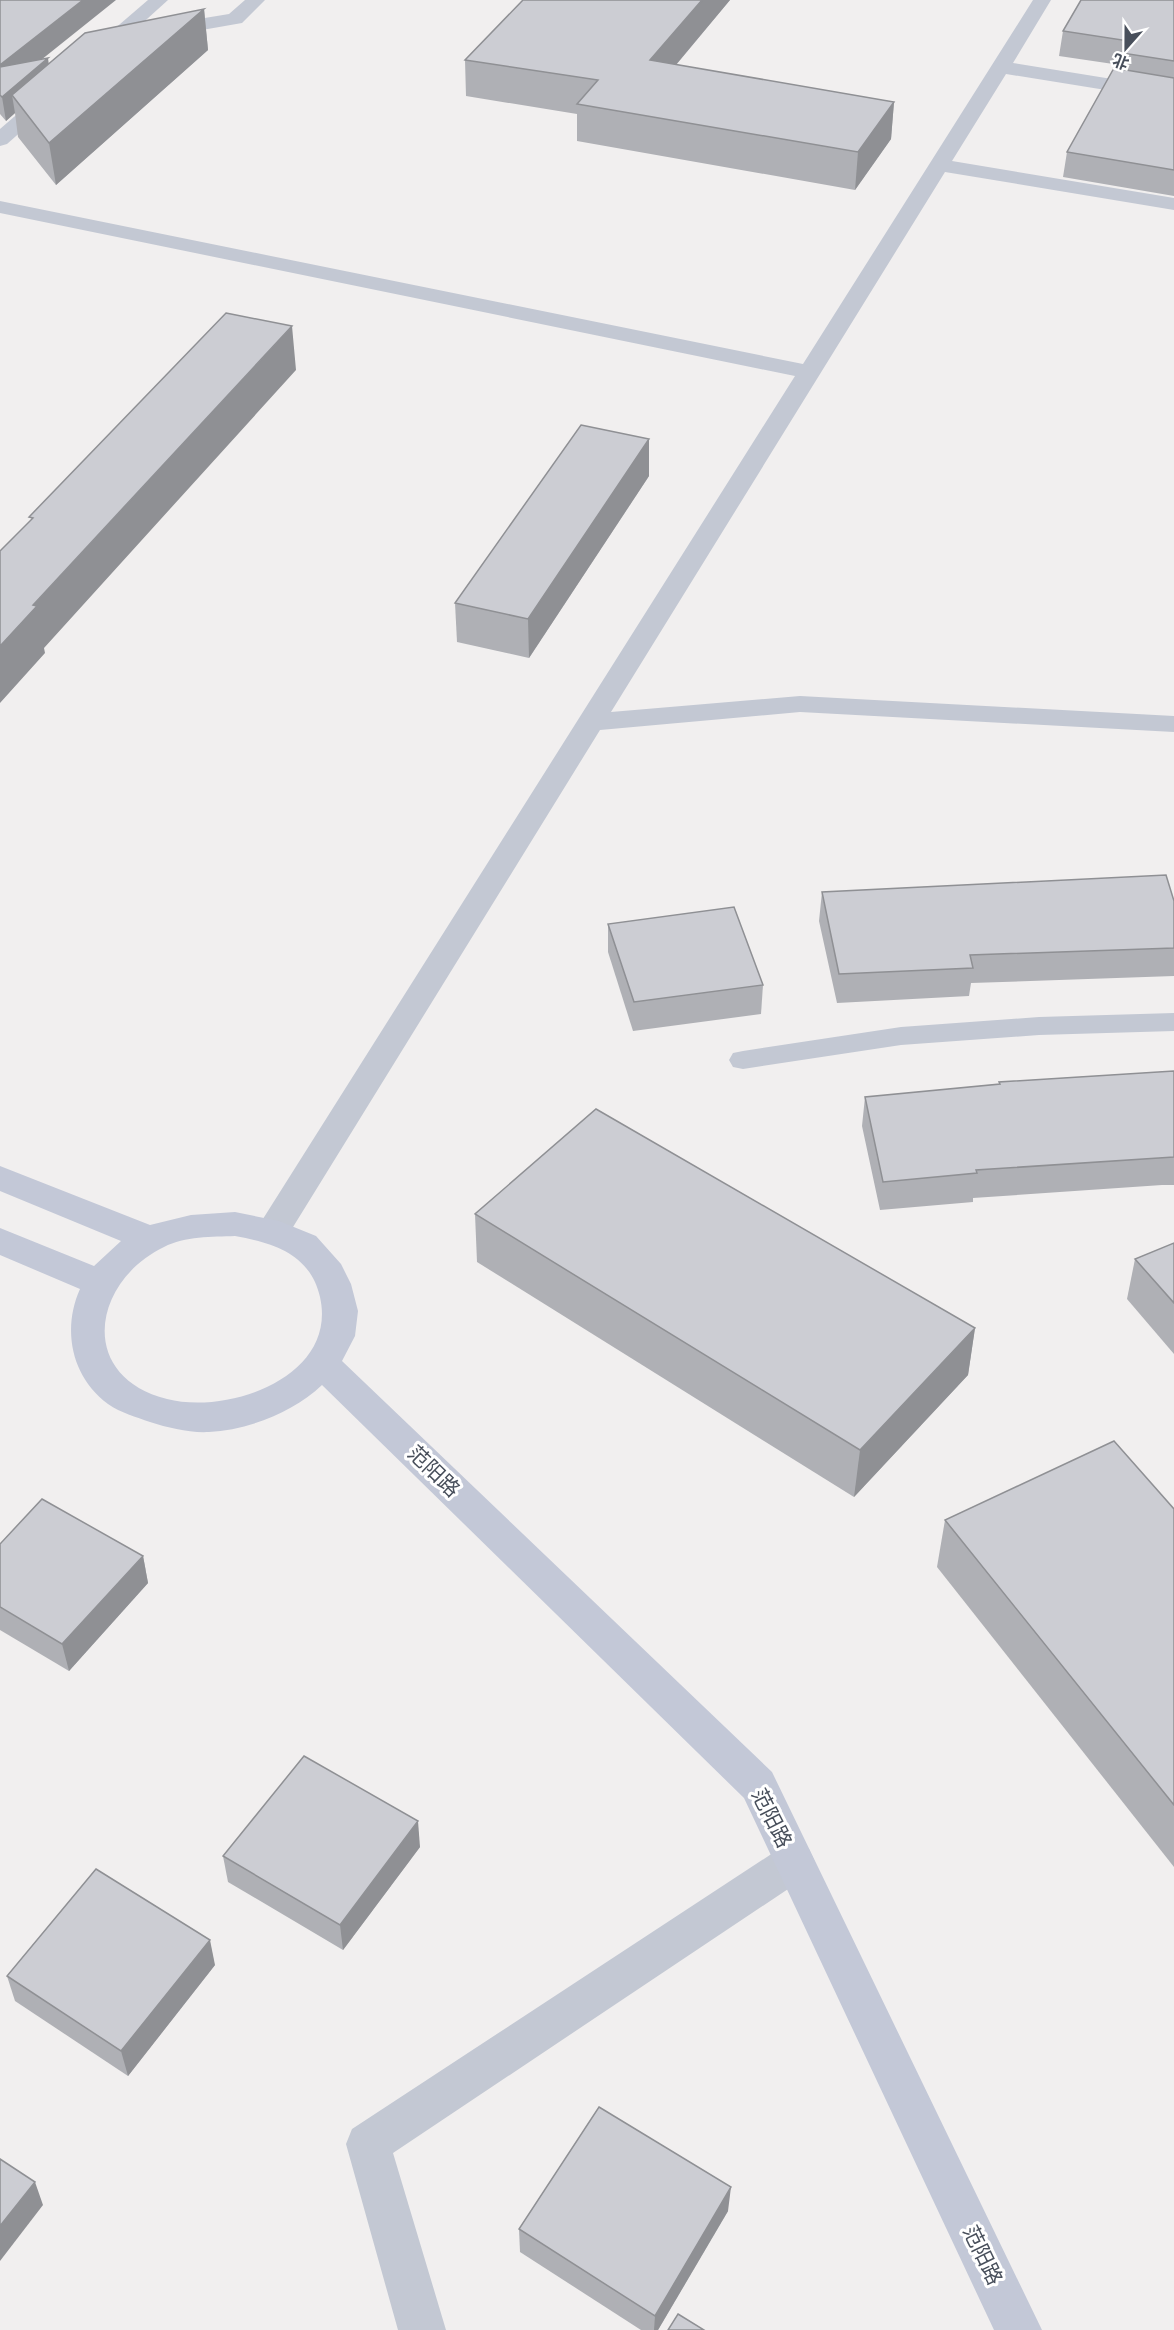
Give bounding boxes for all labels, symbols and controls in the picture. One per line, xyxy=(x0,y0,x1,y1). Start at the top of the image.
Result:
north arrow xyxy=(1096,18,1156,78)
text: 北 xyxy=(1109,48,1132,75)
street label: 范阳路 xyxy=(401,1439,467,1503)
street label: 范阳路 xyxy=(745,1783,799,1853)
street label: 范阳路 xyxy=(956,2220,1010,2290)

